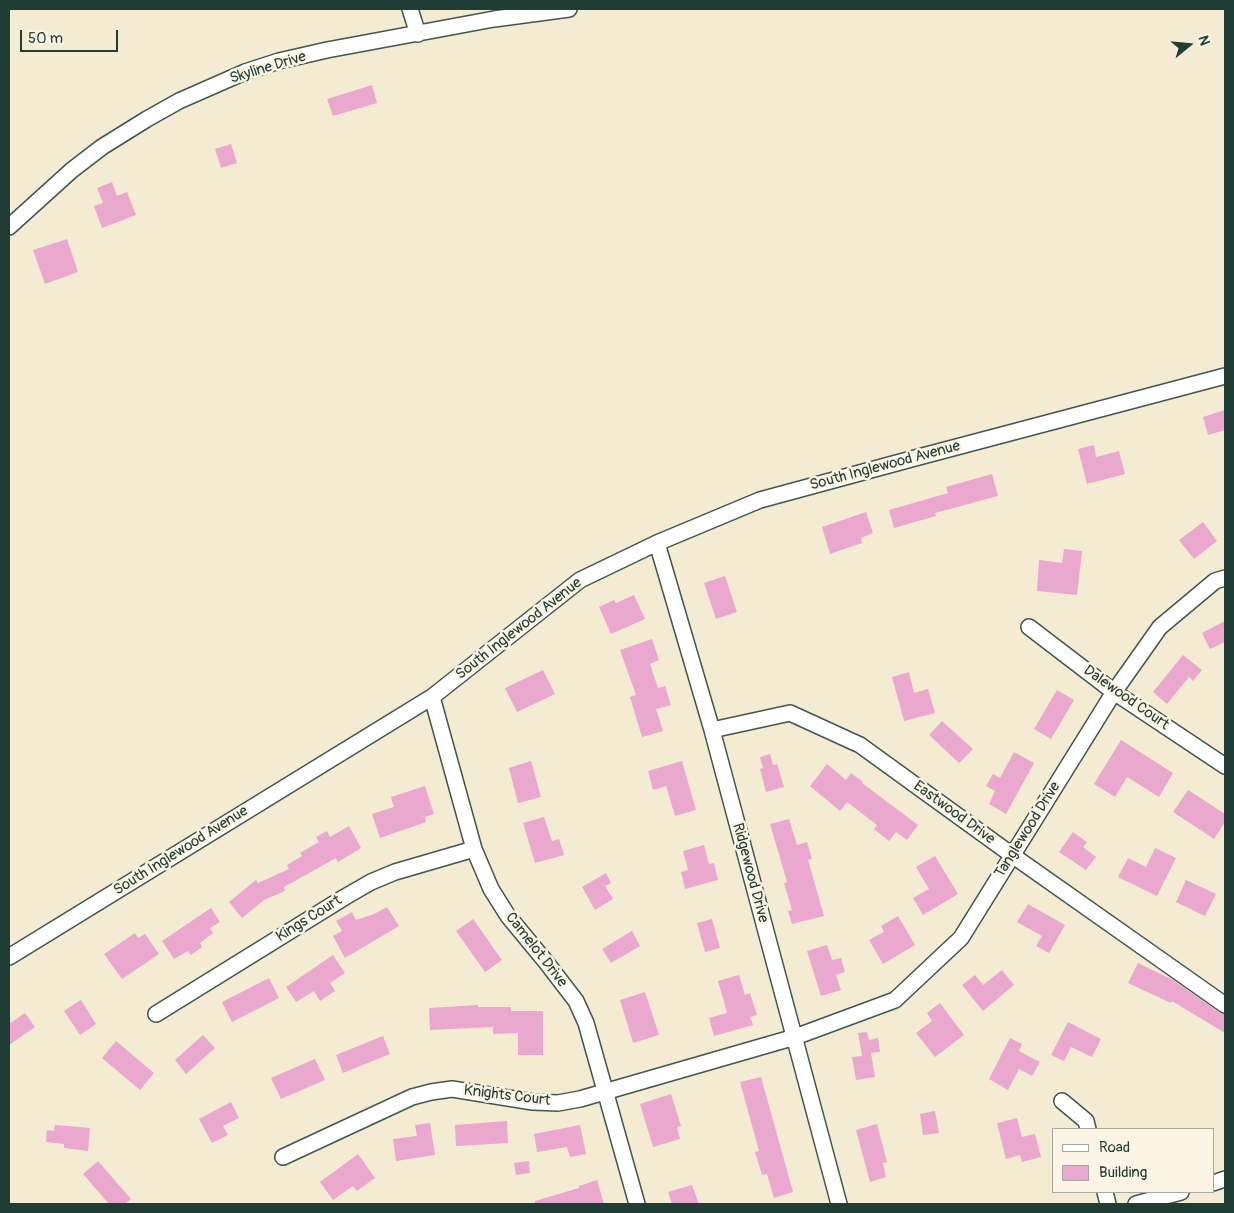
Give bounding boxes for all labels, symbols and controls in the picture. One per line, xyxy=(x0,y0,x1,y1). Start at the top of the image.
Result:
scale bar xyxy=(22,20,120,52)
north arrow xyxy=(1164,20,1214,70)
text: 50 m xyxy=(28,29,63,48)
text: N xyxy=(1194,33,1213,47)
street label: Skyline Drive xyxy=(228,48,308,88)
street label: South Inglewood Avenue xyxy=(808,437,962,495)
street label: South Inglewood Avenue xyxy=(452,574,586,684)
street label: Dalewood Court xyxy=(1080,662,1172,734)
street label: Eastwood Drive xyxy=(910,777,998,849)
street label: Tanglewood Drive xyxy=(991,779,1065,881)
street label: South Inglewood Avenue xyxy=(111,802,251,900)
street label: Ridgewood Drive xyxy=(728,821,772,925)
street label: Kings Court xyxy=(273,892,345,946)
street label: Camelot Drive xyxy=(501,909,571,991)
street label: Knights Court xyxy=(463,1082,551,1110)
legend xyxy=(1052,1128,1214,1193)
text: Road xyxy=(1099,1138,1130,1157)
text: Building xyxy=(1099,1163,1147,1182)

